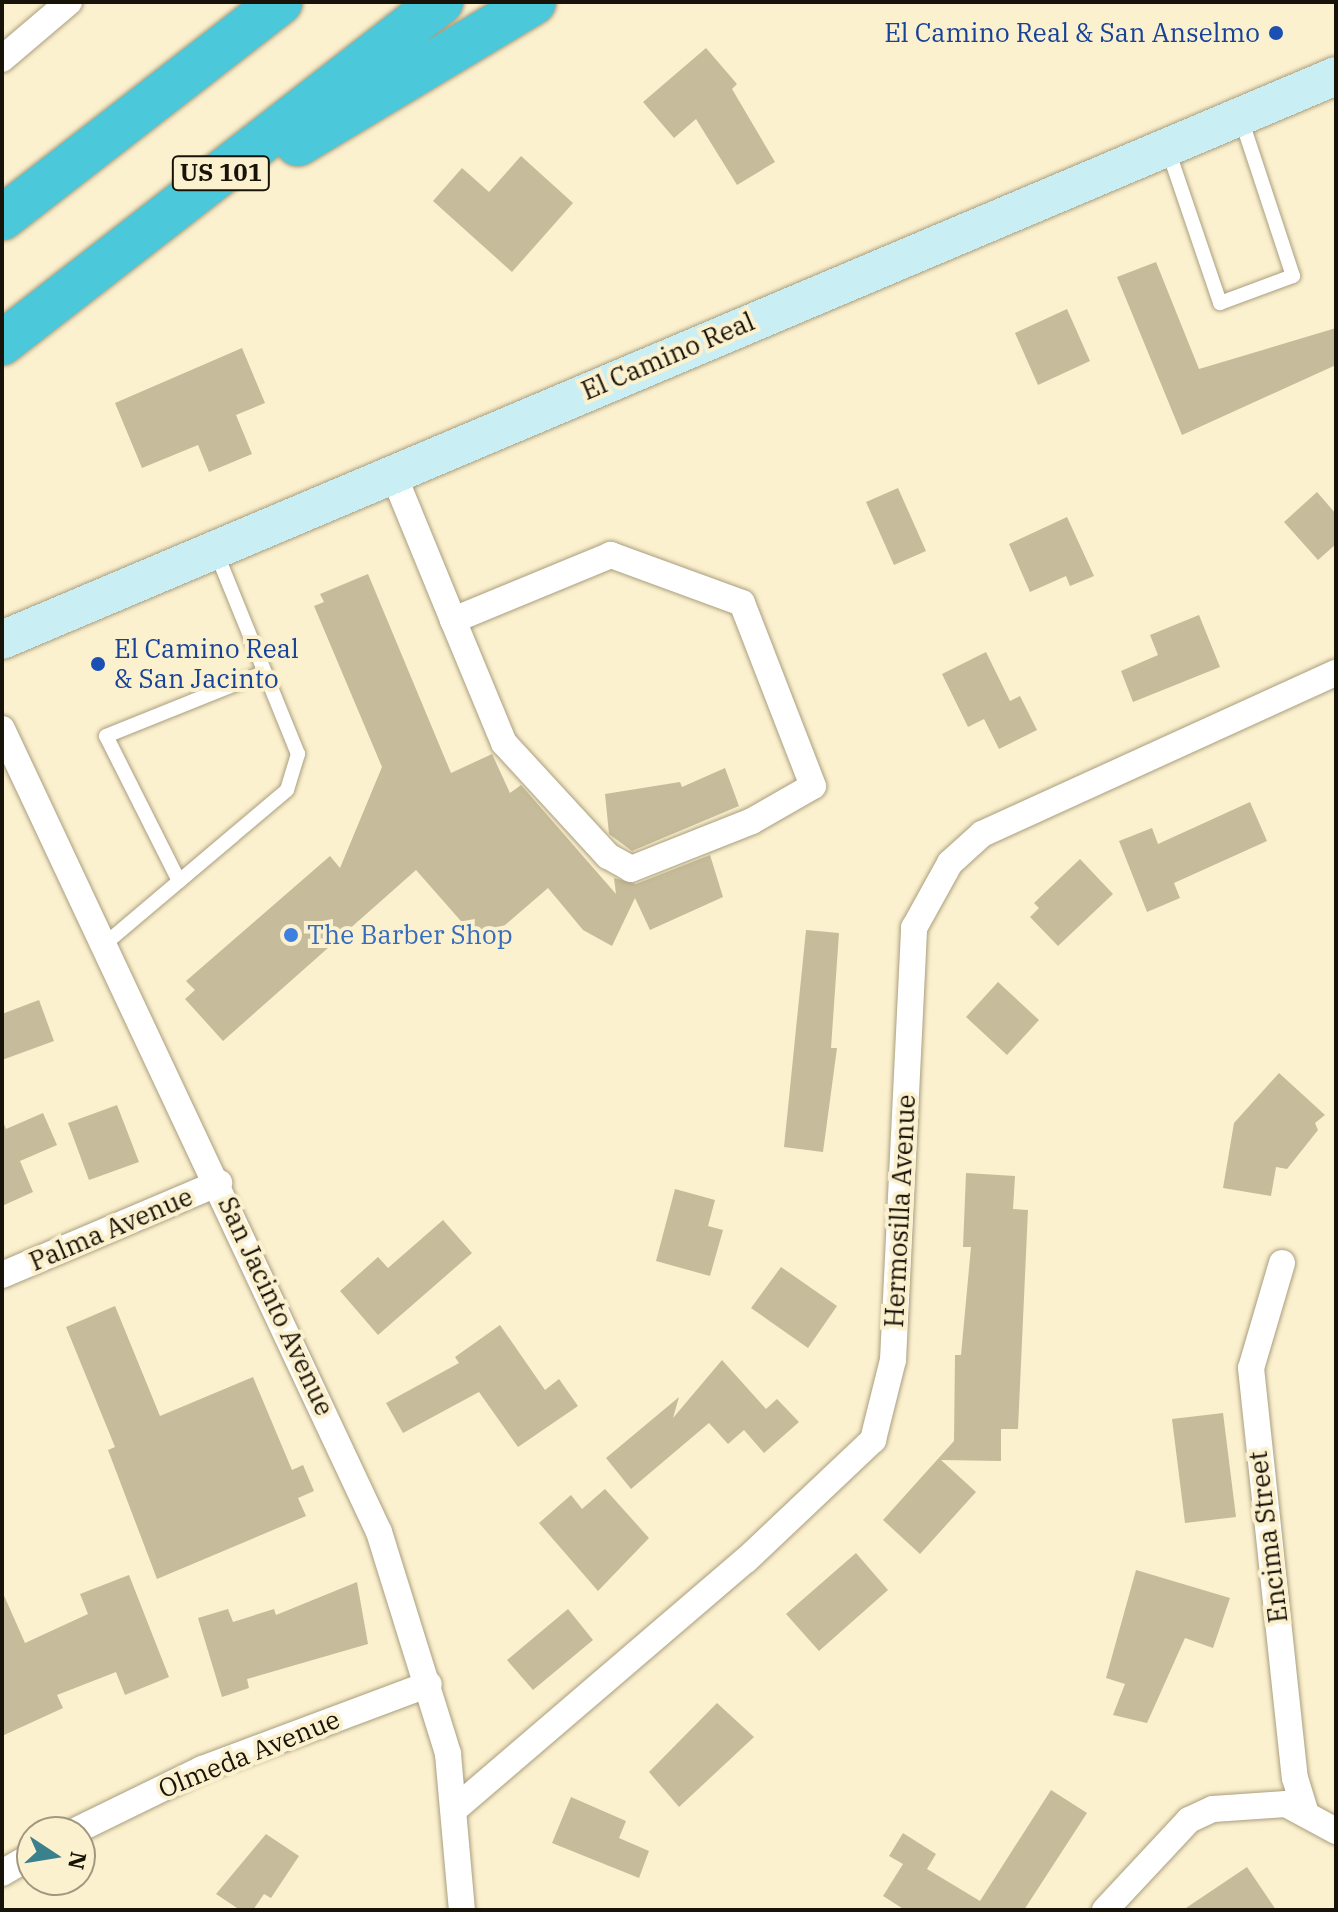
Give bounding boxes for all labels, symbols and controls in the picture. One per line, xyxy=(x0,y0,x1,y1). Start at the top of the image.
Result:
place label: El Camino Real & San Anselmo xyxy=(884,17,1260,49)
marker: El Camino Real & San Anselmo xyxy=(1267,24,1285,42)
road number: US 101 xyxy=(171,153,271,193)
street label: El Camino Real xyxy=(577,306,759,406)
place label: El Camino Real & San Jacinto xyxy=(114,633,299,694)
marker: El Camino Real & San Jacinto xyxy=(89,655,107,673)
place label: The Barber Shop xyxy=(307,919,513,951)
marker: The Barber Shop xyxy=(282,926,300,944)
street label: Hermosilla Avenue xyxy=(878,1094,922,1328)
street label: Palma Avenue xyxy=(25,1181,197,1277)
street label: San Jacinto Avenue xyxy=(212,1192,340,1420)
street label: Encima Street xyxy=(1242,1449,1294,1625)
street label: Olmeda Avenue xyxy=(154,1703,344,1805)
north arrow xyxy=(16,1816,96,1896)
text: N xyxy=(62,1849,94,1872)

